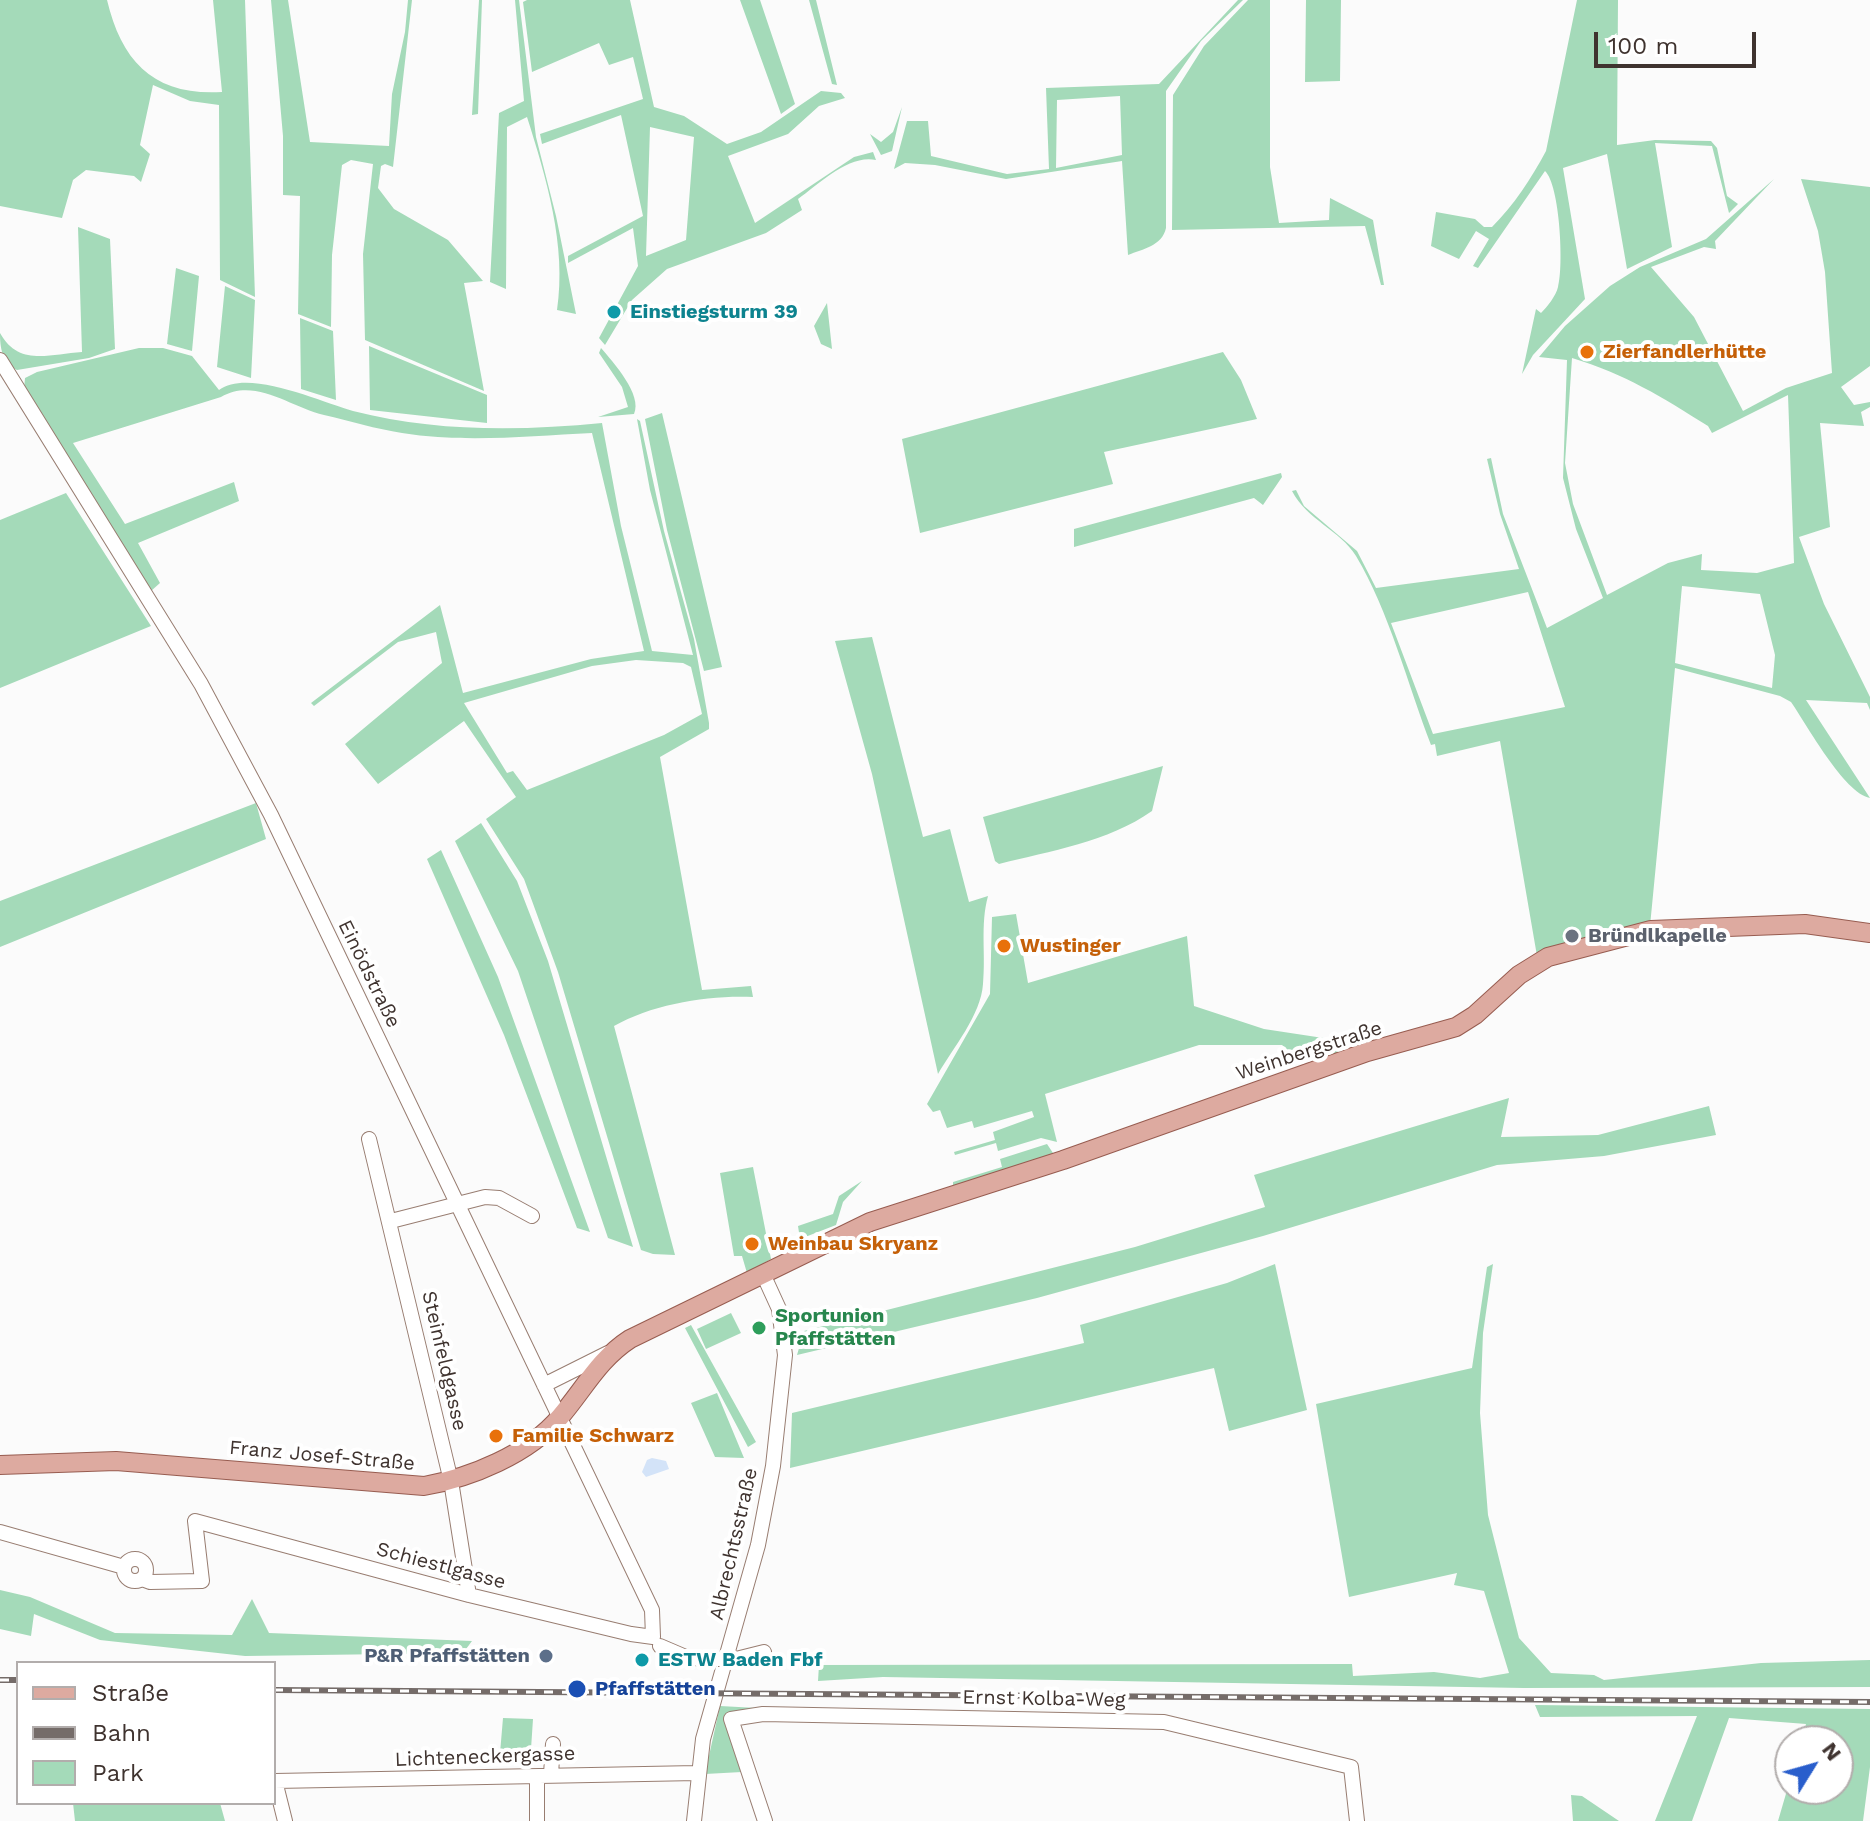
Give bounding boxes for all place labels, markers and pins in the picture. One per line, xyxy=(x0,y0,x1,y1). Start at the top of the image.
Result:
place label: Einstiegsturm 39 xyxy=(630,300,798,324)
marker: Einstiegsturm 39 xyxy=(605,303,623,321)
place label: Zierfandlerhütte xyxy=(1603,340,1766,364)
marker: Zierfandlerhütte xyxy=(1578,343,1596,361)
place label: Bründlkapelle xyxy=(1588,924,1727,948)
marker: Bründlkapelle xyxy=(1563,927,1581,945)
place label: Wustinger xyxy=(1020,934,1121,958)
marker: Wustinger xyxy=(995,937,1013,955)
place label: Weinbau Skryanz xyxy=(768,1232,938,1256)
marker: Weinbau Skryanz xyxy=(743,1235,761,1253)
place label: Sportunion Pfaffstätten xyxy=(775,1304,896,1351)
marker: Sportunion Pfaffstätten xyxy=(750,1319,768,1337)
place label: Familie Schwarz xyxy=(512,1424,674,1448)
marker: Familie Schwarz xyxy=(487,1427,505,1445)
place label: P&R Pfaffstätten xyxy=(364,1644,530,1668)
marker: P&R Pfaffstätten xyxy=(537,1647,555,1665)
place label: ESTW Baden Fbf xyxy=(658,1648,822,1672)
marker: ESTW Baden Fbf xyxy=(633,1651,651,1669)
place label: Pfaffstätten xyxy=(595,1677,716,1701)
marker: Pfaffstätten xyxy=(566,1678,588,1700)

